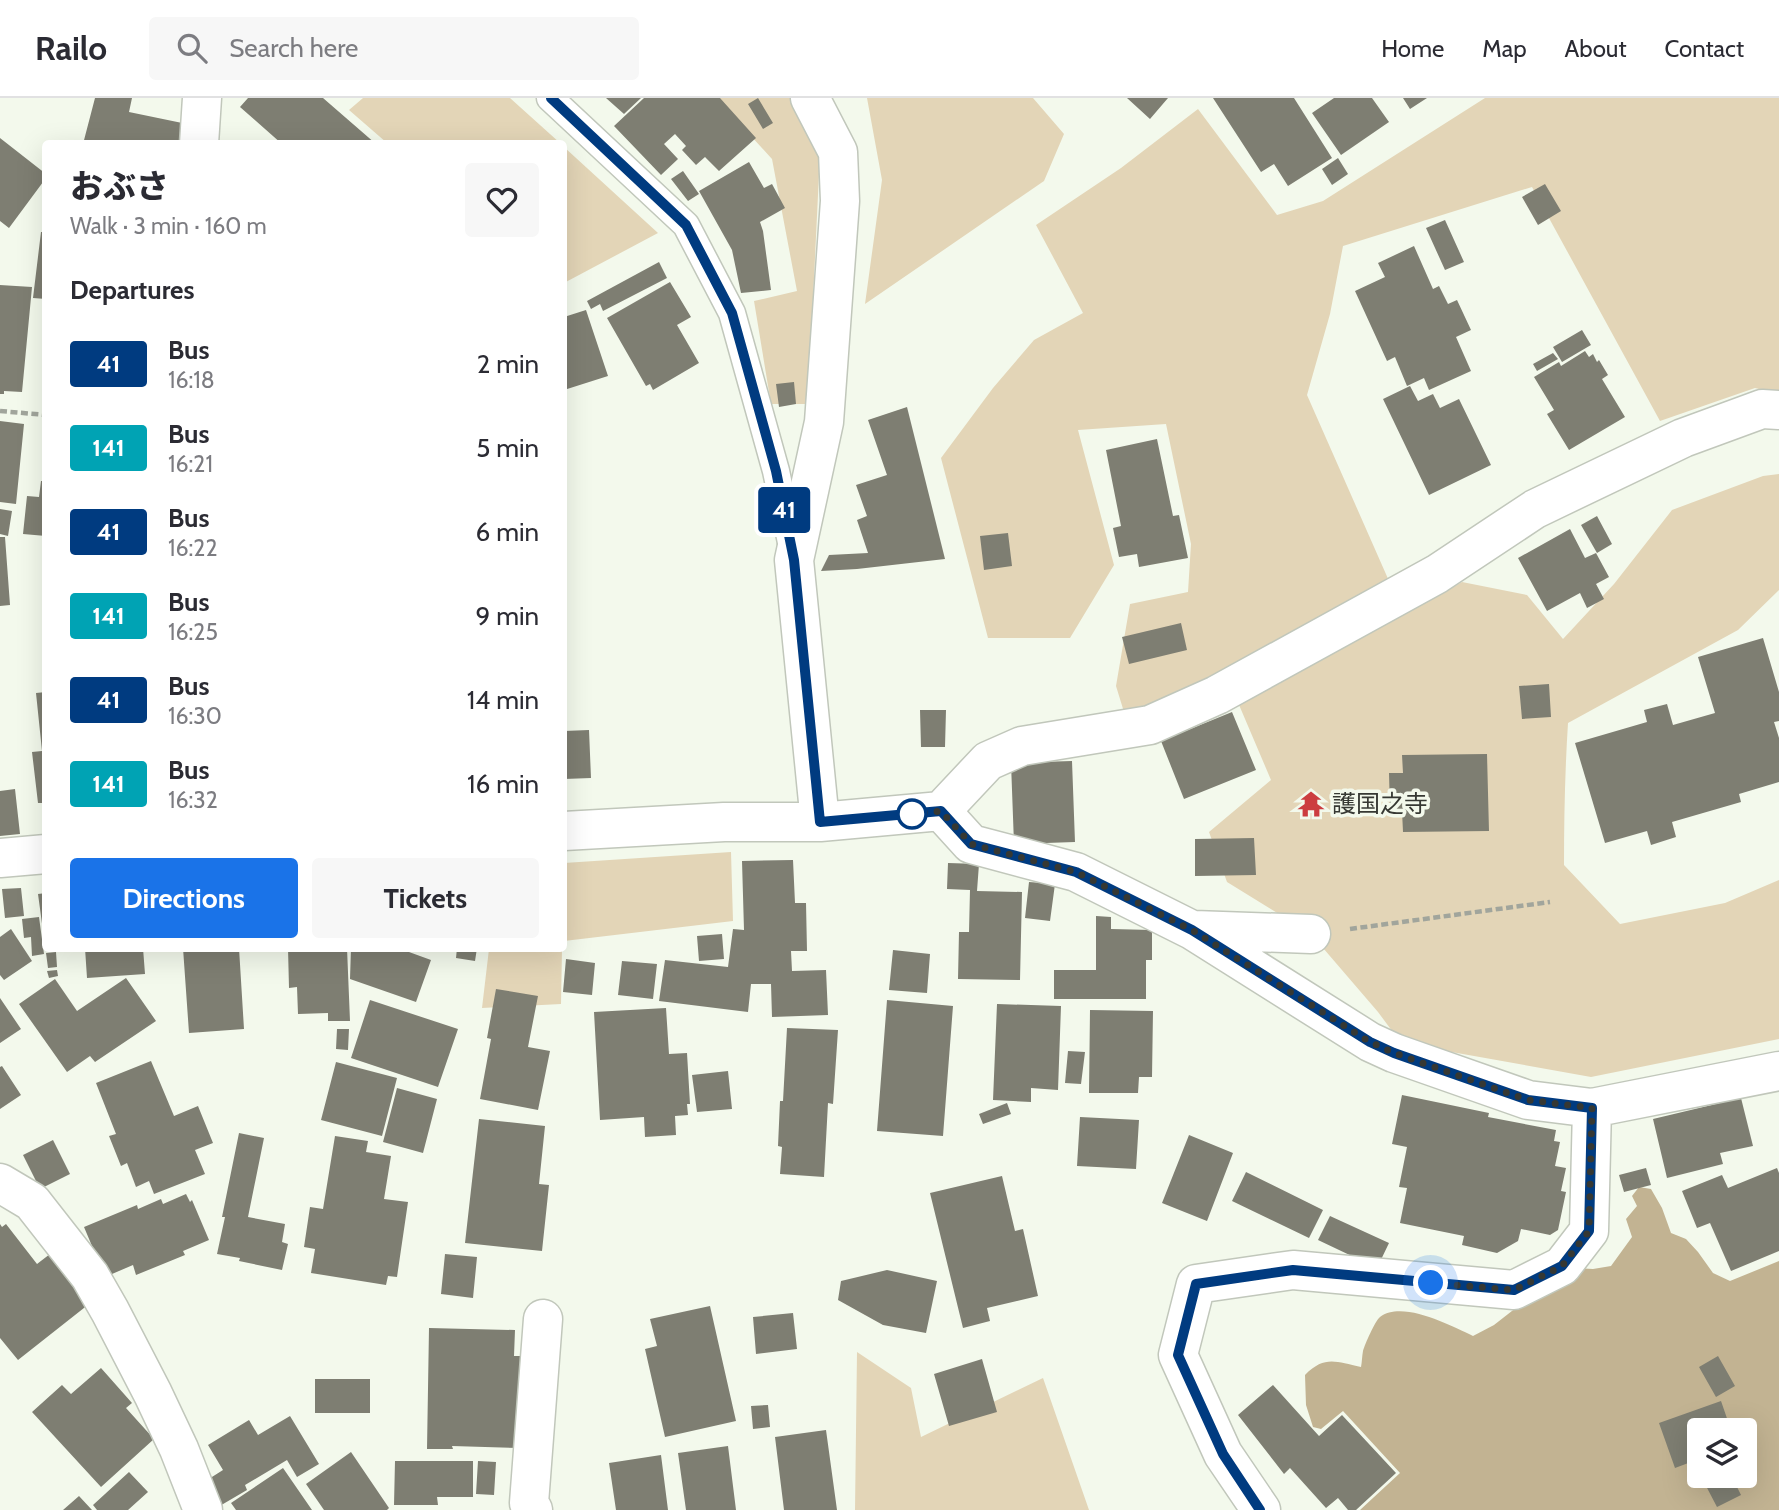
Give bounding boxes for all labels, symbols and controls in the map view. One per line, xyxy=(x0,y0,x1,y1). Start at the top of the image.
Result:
search box xyxy=(149,17,639,80)
text: Railo xyxy=(35,28,107,68)
icon: search xyxy=(173,29,211,67)
text: Search here xyxy=(229,32,358,64)
text: Home xyxy=(1381,34,1444,63)
text: Map xyxy=(1482,34,1527,63)
text: About xyxy=(1565,34,1627,63)
text: Contact xyxy=(1665,34,1744,63)
button: heart xyxy=(465,163,539,237)
text: おぶさ xyxy=(70,166,169,206)
text: Walk · 3 min · 160 m xyxy=(70,212,267,240)
text: Departures xyxy=(70,274,194,306)
text: Bus xyxy=(168,334,209,366)
text: 2 min xyxy=(477,348,539,380)
text: 41 xyxy=(97,349,120,378)
text: 16:18 xyxy=(168,366,215,394)
text: Bus xyxy=(168,418,209,450)
text: 5 min xyxy=(476,432,539,464)
text: 141 xyxy=(92,433,125,462)
text: 16:21 xyxy=(168,450,213,478)
line badge: 41 xyxy=(752,487,816,533)
text: 41 xyxy=(772,495,796,524)
text: Bus xyxy=(168,502,209,534)
text: 6 min xyxy=(476,516,539,548)
text: 41 xyxy=(97,517,120,546)
text: 16:22 xyxy=(168,534,217,562)
text: Bus xyxy=(168,586,209,618)
text: 9 min xyxy=(476,600,539,632)
text: 141 xyxy=(92,601,125,630)
text: 16:25 xyxy=(168,618,218,646)
text: Bus xyxy=(168,670,209,702)
text: 14 min xyxy=(467,684,539,716)
text: 41 xyxy=(97,685,120,714)
text: 16:30 xyxy=(168,702,222,730)
text: Bus xyxy=(168,754,209,786)
text: 16 min xyxy=(467,768,539,800)
text: 141 xyxy=(92,769,125,798)
text: 16:32 xyxy=(168,786,218,814)
temple icon: 護国之寺 xyxy=(1296,789,1326,819)
place label: 護国之寺 xyxy=(1332,789,1428,818)
unlabelled marker xyxy=(897,799,927,829)
button: Directions xyxy=(70,858,298,938)
button: Tickets xyxy=(312,858,539,938)
your location xyxy=(1413,1265,1448,1300)
map controls xyxy=(1687,1418,1757,1488)
button: layers xyxy=(1687,1418,1757,1488)

